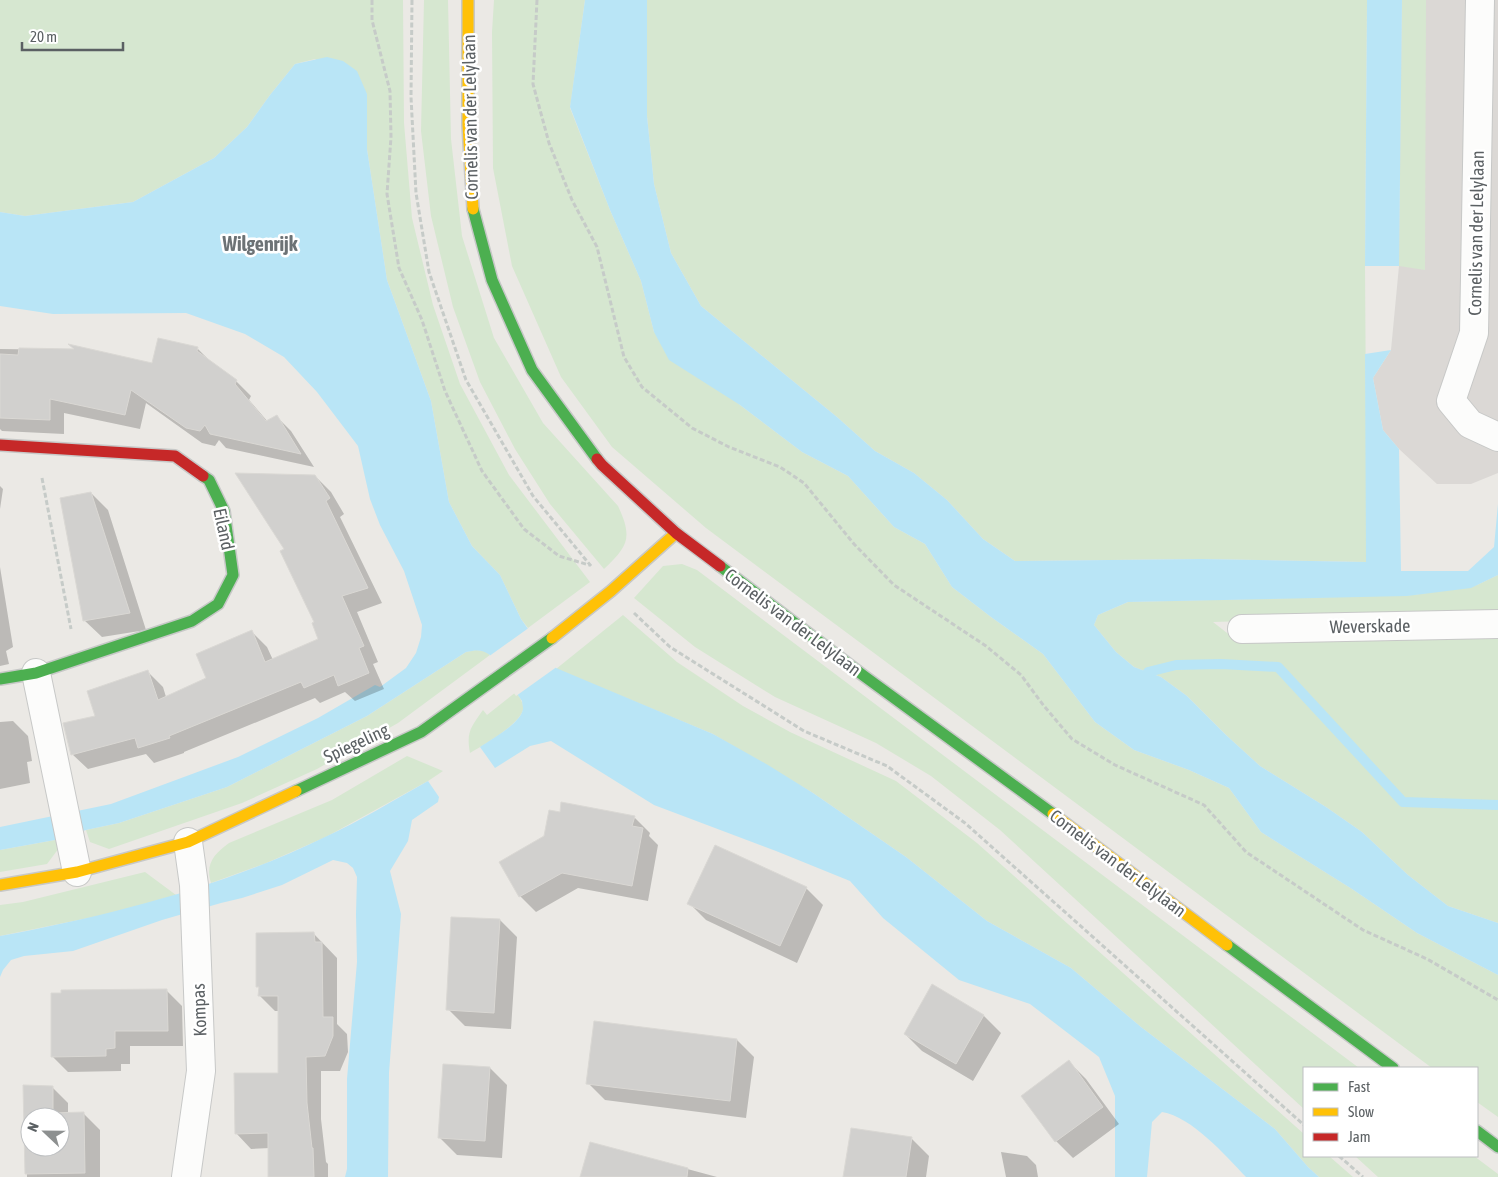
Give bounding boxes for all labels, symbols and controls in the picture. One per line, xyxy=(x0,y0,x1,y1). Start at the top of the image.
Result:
scale bar xyxy=(22,20,124,52)
text: 20 m xyxy=(30,28,57,45)
street label: Cornelis van der Lelylaan xyxy=(458,34,482,200)
street label: Cornelis van der Lelylaan xyxy=(1464,150,1488,316)
district label: Wilgenrijk xyxy=(222,232,298,255)
street label: Eiland xyxy=(209,506,239,552)
street label: Cornelis van der Lelylaan xyxy=(721,564,865,680)
street label: Weverskade xyxy=(1330,615,1410,637)
street label: Spiegeling xyxy=(320,719,392,767)
street label: Cornelis van der Lelylaan xyxy=(1046,805,1190,921)
street label: Kompas xyxy=(188,983,210,1037)
legend xyxy=(1303,1067,1478,1157)
text: Fast xyxy=(1348,1078,1370,1095)
text: Slow xyxy=(1348,1103,1374,1120)
north arrow xyxy=(20,1107,70,1157)
text: N xyxy=(24,1120,42,1134)
text: Jam xyxy=(1348,1128,1371,1145)

